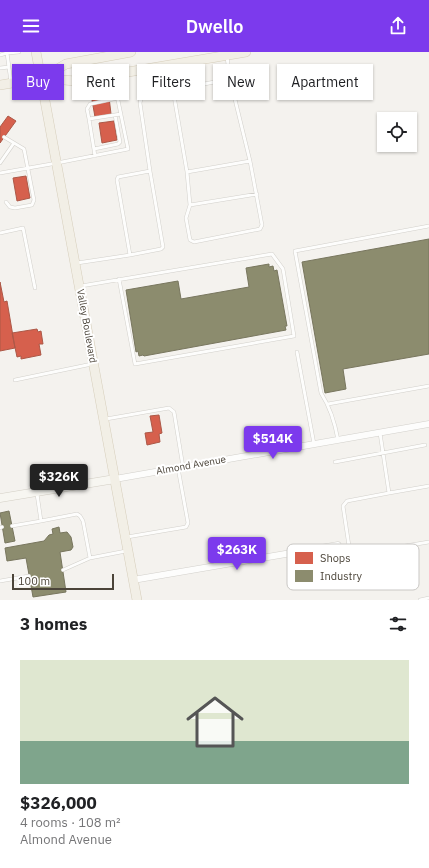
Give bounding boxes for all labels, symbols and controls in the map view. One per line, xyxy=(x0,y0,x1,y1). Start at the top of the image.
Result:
icon: menu xyxy=(20,15,42,37)
text: Dwello xyxy=(186,15,243,38)
icon: share xyxy=(387,15,409,37)
chip: Buy xyxy=(12,64,64,100)
chip: Rent xyxy=(72,64,129,100)
chip: Filters xyxy=(137,64,205,100)
chip: New xyxy=(213,64,269,100)
chip: Apartment xyxy=(277,64,373,100)
map controls xyxy=(377,112,417,152)
button: locate xyxy=(377,112,417,152)
street label: Valley Boulevard xyxy=(74,288,100,364)
pin: $514K xyxy=(245,426,301,460)
text: $514K xyxy=(253,430,293,447)
street label: Almond Avenue xyxy=(155,452,227,478)
pin: $326K xyxy=(31,464,87,498)
text: $326K xyxy=(39,468,79,485)
pin: $263K xyxy=(209,537,265,571)
text: $263K xyxy=(217,541,257,558)
legend xyxy=(287,544,419,590)
text: Shops xyxy=(320,551,351,565)
text: Industry xyxy=(320,569,363,583)
scale bar xyxy=(12,572,114,591)
text: 100 m xyxy=(18,574,50,588)
text: 3 homes xyxy=(20,613,87,635)
icon: filters xyxy=(387,613,409,635)
icon: home xyxy=(179,686,251,758)
text: $326,000 xyxy=(20,792,97,814)
text: 4 rooms · 108 m² xyxy=(20,814,121,831)
text: Almond Avenue xyxy=(20,831,112,848)

